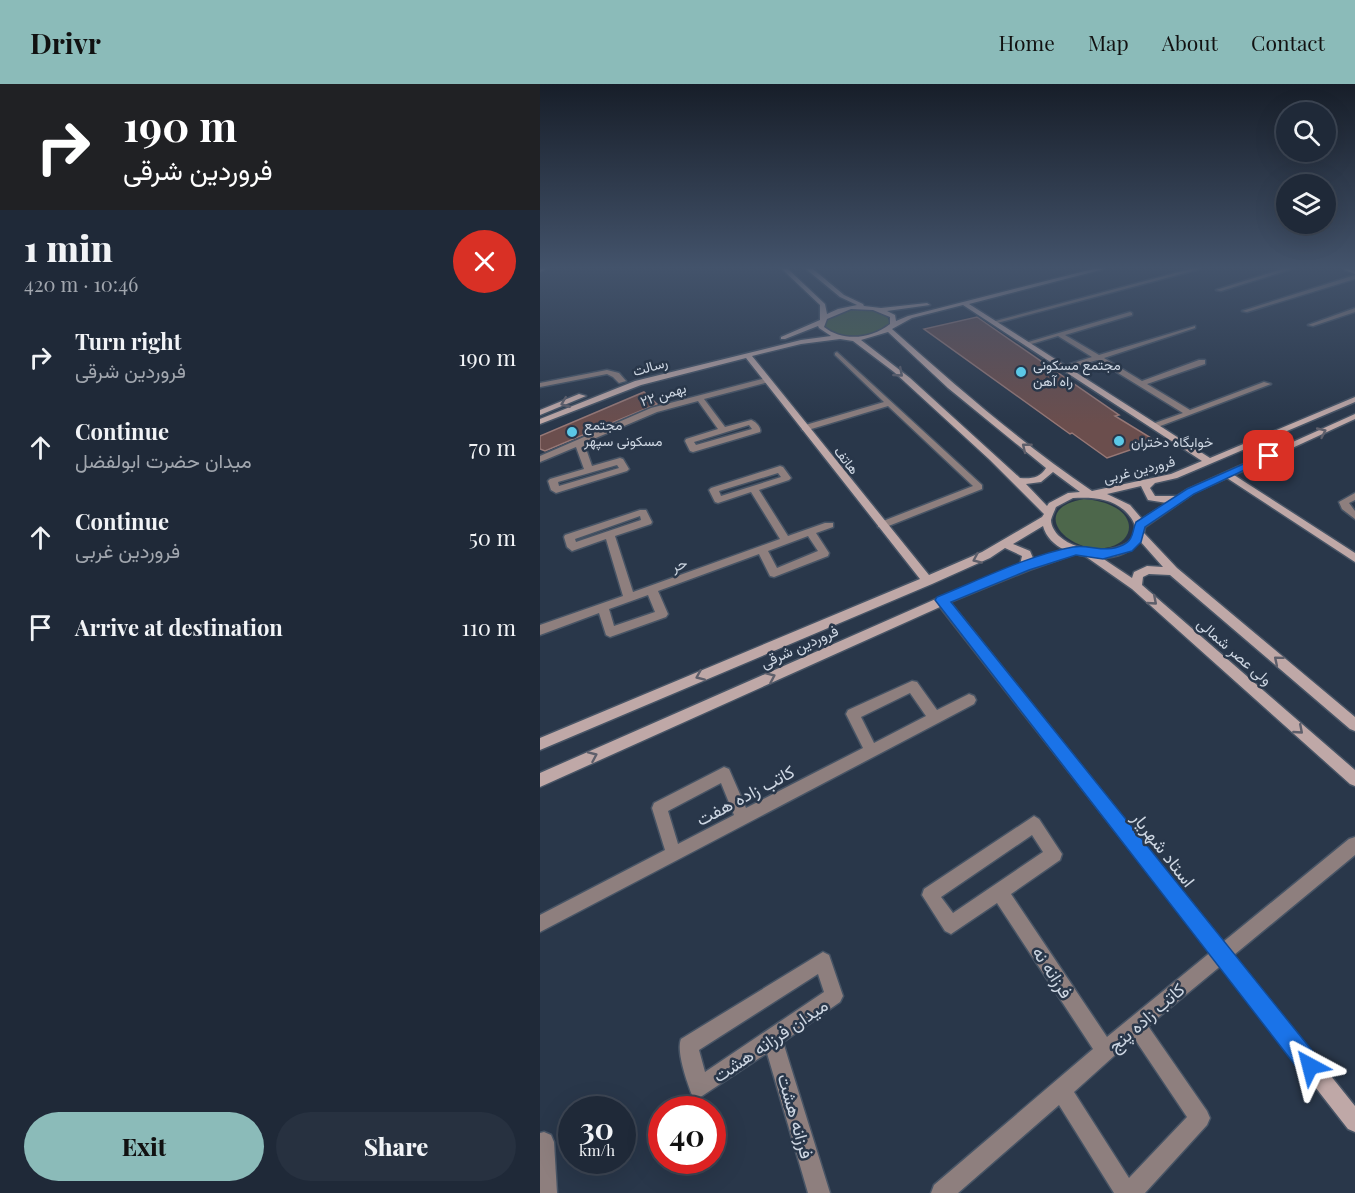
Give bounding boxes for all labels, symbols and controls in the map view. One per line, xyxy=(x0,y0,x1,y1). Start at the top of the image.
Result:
text: Drivr xyxy=(30,24,101,61)
text: Home xyxy=(999,28,1055,56)
text: Map xyxy=(1088,28,1129,56)
text: About xyxy=(1162,28,1218,56)
text: Contact xyxy=(1251,28,1325,56)
text: 190 m xyxy=(123,97,237,153)
map controls xyxy=(1276,102,1336,234)
button: search xyxy=(1276,102,1336,162)
icon: right xyxy=(24,108,102,186)
text: فروردین شرقی xyxy=(123,151,273,187)
button: layers xyxy=(1276,174,1336,234)
text: 1 min xyxy=(24,223,113,271)
button: close xyxy=(453,230,516,293)
text: 420 m · 10:46 xyxy=(24,270,138,297)
text: Turn right xyxy=(75,326,181,356)
icon: right xyxy=(24,341,57,374)
text: 190 m xyxy=(458,342,516,372)
street label: رسالت xyxy=(630,352,670,380)
place label: مجتمع مسکونی راه آهن xyxy=(1033,355,1121,390)
text: فروردین شرقی xyxy=(75,356,186,383)
marker: مجتمع مسکونی راه آهن xyxy=(1014,365,1028,379)
one-way arrow xyxy=(892,366,903,377)
street label: ۲۲ بهمن xyxy=(638,378,688,410)
one-way arrow xyxy=(561,396,572,408)
place label: مجتمع مسکونی سپهر xyxy=(583,415,662,451)
text: Continue xyxy=(75,416,169,446)
marker: مجتمع مسکونی سپهر xyxy=(565,425,579,439)
one-way arrow xyxy=(1315,427,1326,439)
pin xyxy=(1243,430,1294,481)
icon: ahead xyxy=(24,431,57,464)
text: 70 m xyxy=(469,432,516,462)
place label: خوابگاه دختران xyxy=(1131,432,1213,451)
marker: خوابگاه دختران xyxy=(1112,434,1126,448)
icon: arrive xyxy=(1252,439,1285,472)
street label: هاتف xyxy=(830,442,864,478)
one-way arrow xyxy=(1022,444,1033,455)
text: میدان حضرت ابولفضل xyxy=(75,446,252,473)
street label: فروردین غربی xyxy=(1101,451,1177,487)
text: Continue xyxy=(75,506,169,536)
icon: ahead xyxy=(24,521,57,554)
text: 50 m xyxy=(469,522,516,552)
text: فروردین غربی xyxy=(75,536,180,563)
street label: حر xyxy=(667,552,690,576)
one-way arrow xyxy=(972,552,983,564)
one-way arrow xyxy=(1146,594,1157,605)
icon: arrive xyxy=(24,611,57,644)
text: Arrive at destination xyxy=(75,612,283,642)
text: 110 m xyxy=(462,612,516,642)
street label: ولی عصر شمالی xyxy=(1193,613,1277,690)
street label: فروردین شرقی xyxy=(757,620,842,673)
one-way arrow xyxy=(1274,657,1285,668)
one-way arrow xyxy=(696,669,707,681)
one-way arrow xyxy=(765,672,776,684)
one-way arrow xyxy=(1292,723,1303,734)
one-way arrow xyxy=(587,751,598,763)
street label: کاتب زاده هفت xyxy=(692,759,798,831)
street label: استاد شهریار xyxy=(1126,805,1201,892)
street label: فرزانه نه xyxy=(1027,941,1079,1003)
street label: کاتب زاده پنج xyxy=(1103,977,1190,1058)
street label: میدان فرزانه هشت xyxy=(708,993,832,1087)
position arrow xyxy=(1278,1034,1342,1098)
street label: فرزانه هشت xyxy=(772,1071,820,1161)
speed limit sign: 40 xyxy=(648,1096,726,1174)
text: 30 xyxy=(580,1108,614,1148)
button: Exit xyxy=(24,1112,264,1181)
button: Share xyxy=(276,1112,516,1181)
text: km/h xyxy=(579,1140,615,1160)

